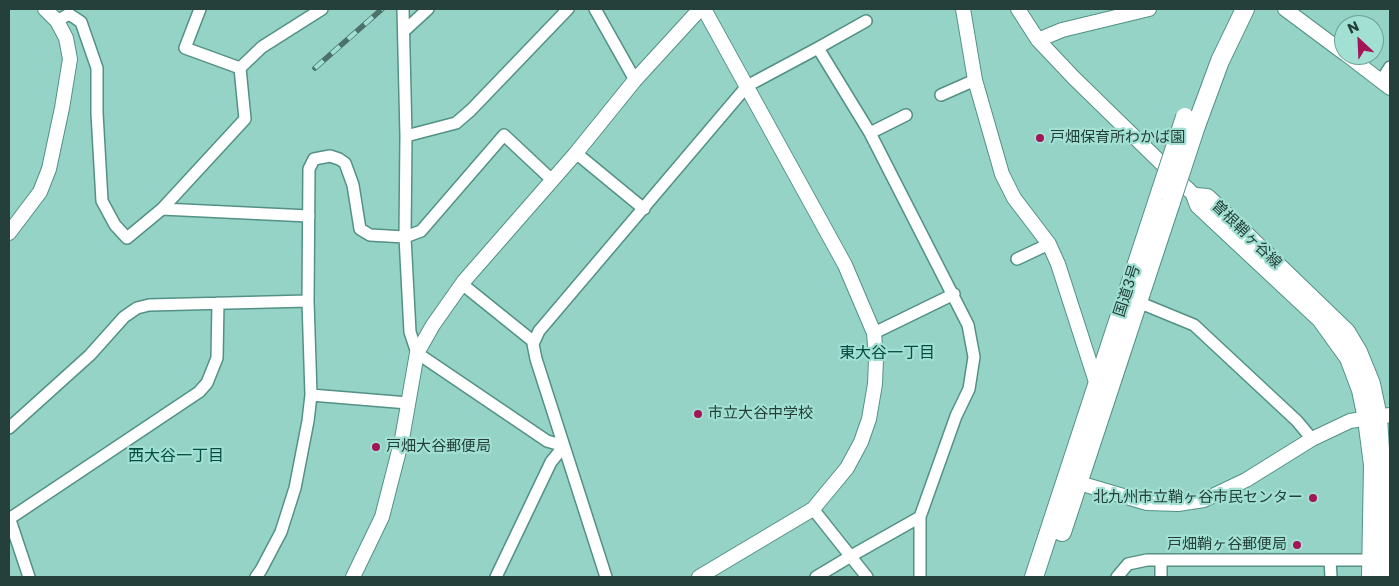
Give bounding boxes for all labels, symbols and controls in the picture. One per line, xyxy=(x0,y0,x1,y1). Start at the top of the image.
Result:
north arrow xyxy=(1334,15,1384,65)
text: N xyxy=(1344,16,1362,39)
place label: 戸畑保育所わかば園 xyxy=(1050,129,1185,147)
marker: 戸畑保育所わかば園 xyxy=(1034,132,1046,144)
street label: 曽根鞘ヶ谷線 xyxy=(1207,197,1285,273)
street label: 国道3号 xyxy=(1111,263,1145,319)
district label: 東大谷一丁目 xyxy=(839,344,935,364)
place label: 市立大谷中学校 xyxy=(708,405,813,423)
marker: 市立大谷中学校 xyxy=(692,408,704,420)
place label: 戸畑大谷郵便局 xyxy=(386,438,491,456)
marker: 戸畑大谷郵便局 xyxy=(370,441,382,453)
district label: 西大谷一丁目 xyxy=(128,447,224,467)
place label: 北九州市立鞘ヶ谷市民センター xyxy=(1093,489,1303,507)
marker: 北九州市立鞘ヶ谷市民センター xyxy=(1307,492,1319,504)
place label: 戸畑鞘ヶ谷郵便局 xyxy=(1167,536,1287,554)
marker: 戸畑鞘ヶ谷郵便局 xyxy=(1291,539,1303,551)

